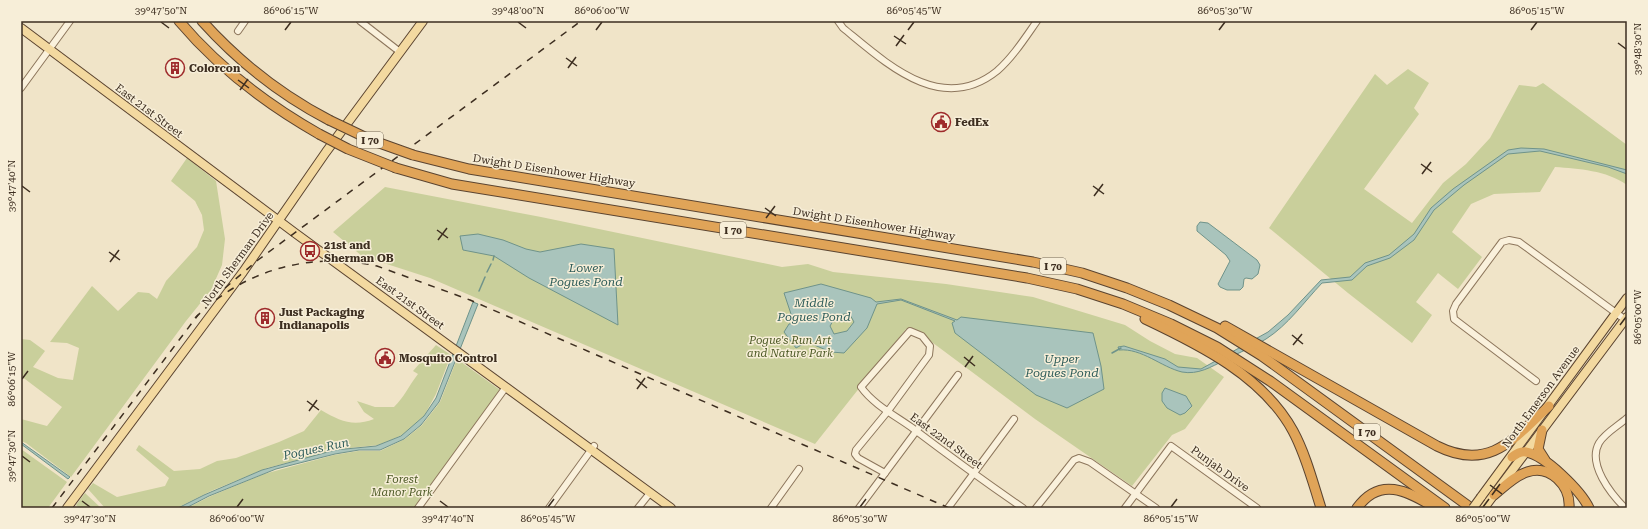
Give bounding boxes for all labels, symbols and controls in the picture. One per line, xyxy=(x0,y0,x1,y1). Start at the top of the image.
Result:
text: 39°47'50"N xyxy=(135,5,187,16)
text: 86°06'15"W xyxy=(264,5,319,16)
text: 39°48'00"N xyxy=(492,5,544,16)
text: 86°06'00"W xyxy=(575,5,630,16)
text: 86°05'45"W xyxy=(887,5,942,16)
text: 86°05'30"W xyxy=(1198,5,1253,16)
text: 86°05'15"W xyxy=(1510,5,1565,16)
text: 39°48'30"N xyxy=(1632,23,1643,75)
building icon: Colorcon xyxy=(164,57,186,79)
place label: Colorcon xyxy=(189,62,241,75)
street label: East 21st Street xyxy=(113,81,185,141)
public building icon: FedEx xyxy=(930,111,952,133)
place label: FedEx xyxy=(955,116,989,129)
road number: I 70 xyxy=(357,132,383,148)
street label: Dwight D Eisenhower Highway xyxy=(472,152,637,190)
text: 39°47'40"N xyxy=(6,160,17,212)
street label: Dwight D Eisenhower Highway xyxy=(792,205,957,243)
street label: North Sherman Drive xyxy=(199,209,277,309)
road number: I 70 xyxy=(720,222,746,238)
place label: 21st and Sherman OB xyxy=(324,239,394,265)
bus stop icon: 21st and Sherman OB xyxy=(299,240,321,262)
road number: I 70 xyxy=(1040,258,1066,274)
water label: Lower Pogues Pond xyxy=(548,261,623,289)
street label: East 21st Street xyxy=(373,274,447,332)
text: 86°05'00"W xyxy=(1632,289,1643,344)
water label: Middle Pogues Pond xyxy=(776,296,851,324)
place label: Just Packaging Indianapolis xyxy=(279,306,365,332)
building icon: Just Packaging Indianapolis xyxy=(254,307,276,329)
park label: Pogue's Run Art and Nature Park xyxy=(747,334,833,360)
street label: North Emerson Avenue xyxy=(1500,343,1582,451)
public building icon: Mosquito Control xyxy=(374,347,396,369)
text: 86°06'15"W xyxy=(6,351,17,406)
place label: Mosquito Control xyxy=(399,352,497,365)
water label: Upper Pogues Pond xyxy=(1024,352,1099,380)
street label: East 22nd Street xyxy=(907,410,985,472)
road number: I 70 xyxy=(1354,424,1380,440)
text: 39°47'30"N xyxy=(6,430,17,482)
water label: Pogues Run xyxy=(281,435,350,463)
street label: Punjab Drive xyxy=(1188,443,1252,495)
park label: Forest Manor Park xyxy=(370,473,433,499)
text: 39°47'30"N xyxy=(64,513,116,524)
text: 86°06'00"W xyxy=(210,513,265,524)
text: 39°47'40"N xyxy=(422,513,474,524)
text: 86°05'45"W xyxy=(521,513,576,524)
text: 86°05'30"W xyxy=(833,513,888,524)
text: 86°05'15"W xyxy=(1144,513,1199,524)
text: 86°05'00"W xyxy=(1456,513,1511,524)

